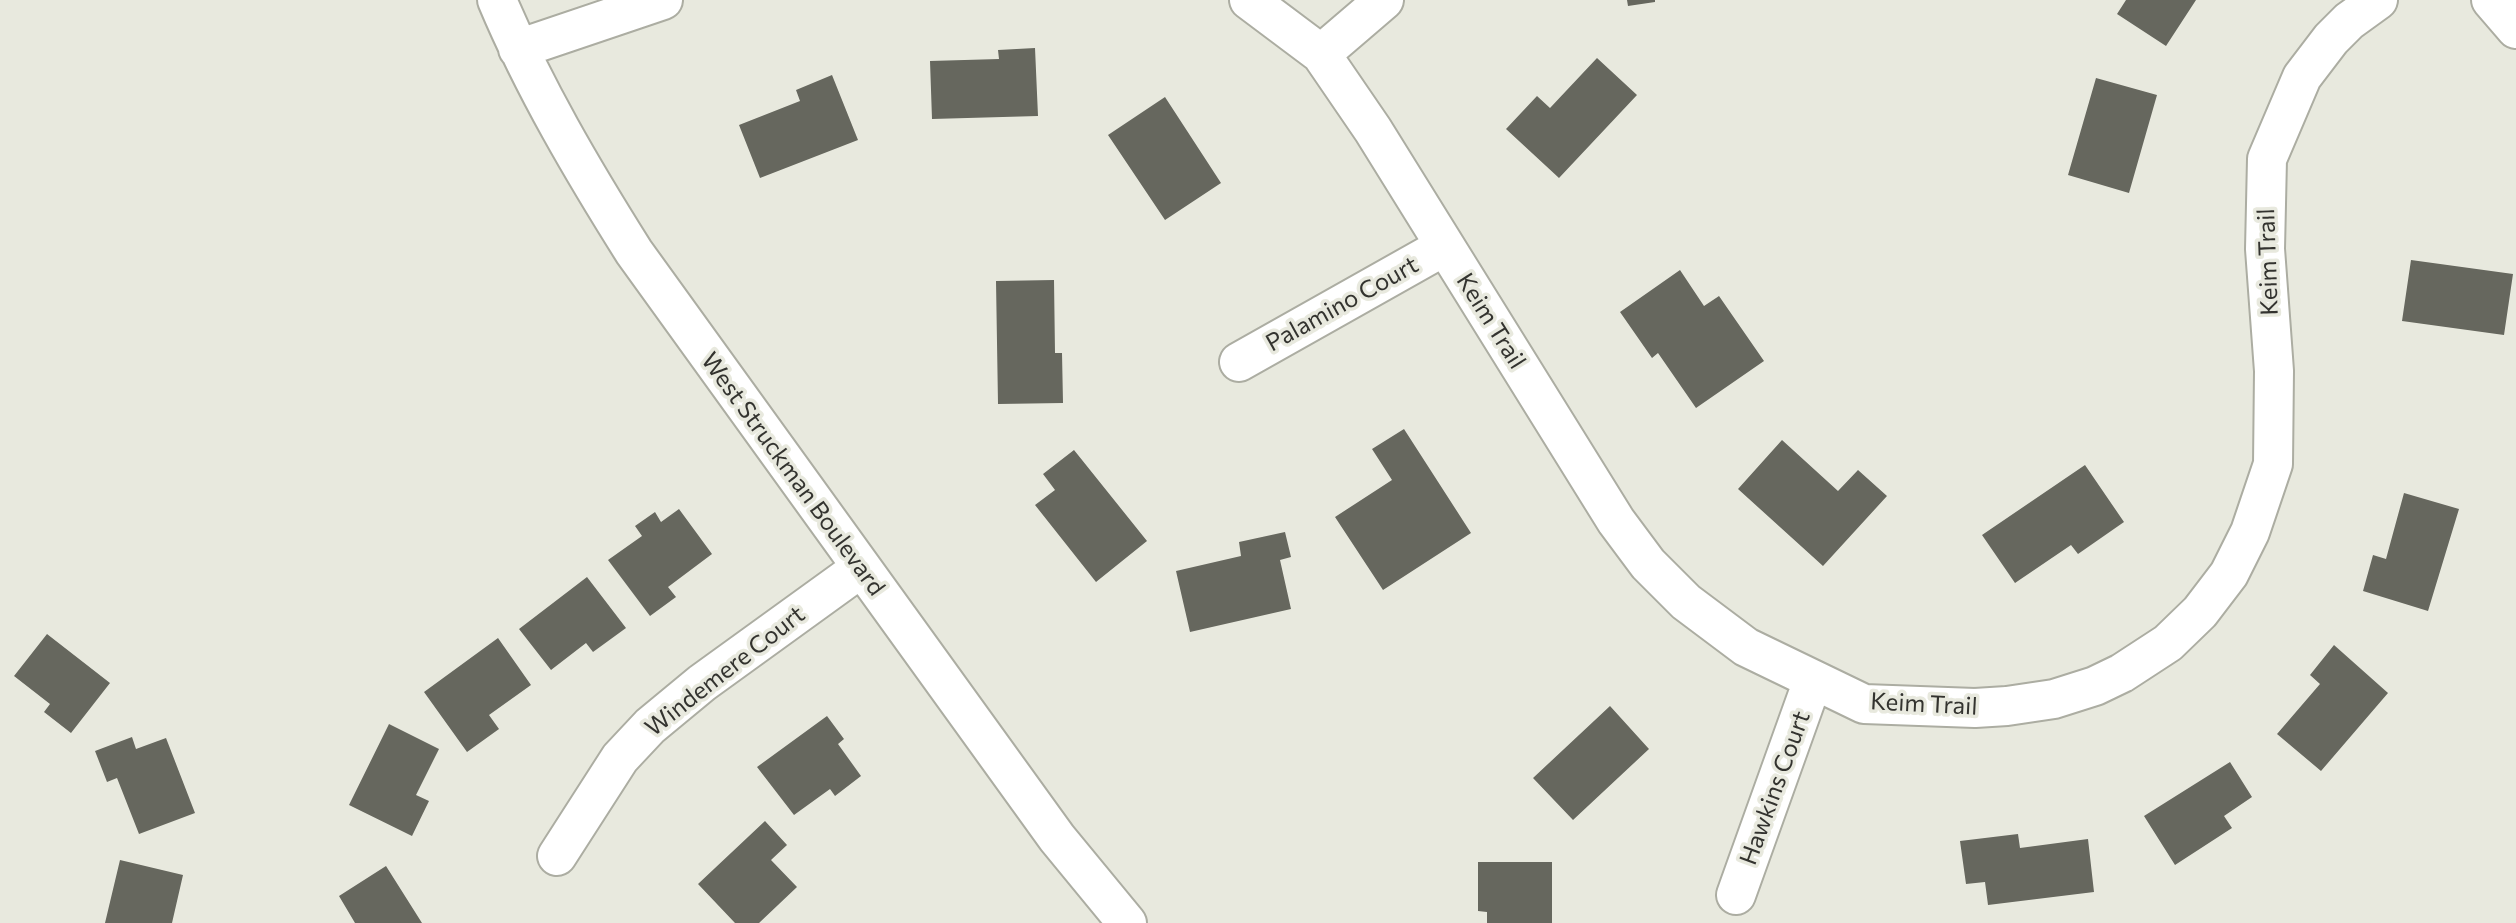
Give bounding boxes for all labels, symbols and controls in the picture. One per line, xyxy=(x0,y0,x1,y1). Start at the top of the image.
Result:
street label: Keim Trail xyxy=(2252,208,2284,316)
street label: Palamino Court xyxy=(1261,250,1423,358)
street label: Keim Trail xyxy=(1450,268,1532,374)
street label: West Struckman Boulevard xyxy=(695,347,891,601)
street label: Windemere Court xyxy=(639,600,811,742)
street label: Keim Trail xyxy=(1870,687,1978,721)
street label: Hawkins Court xyxy=(1734,707,1816,869)

